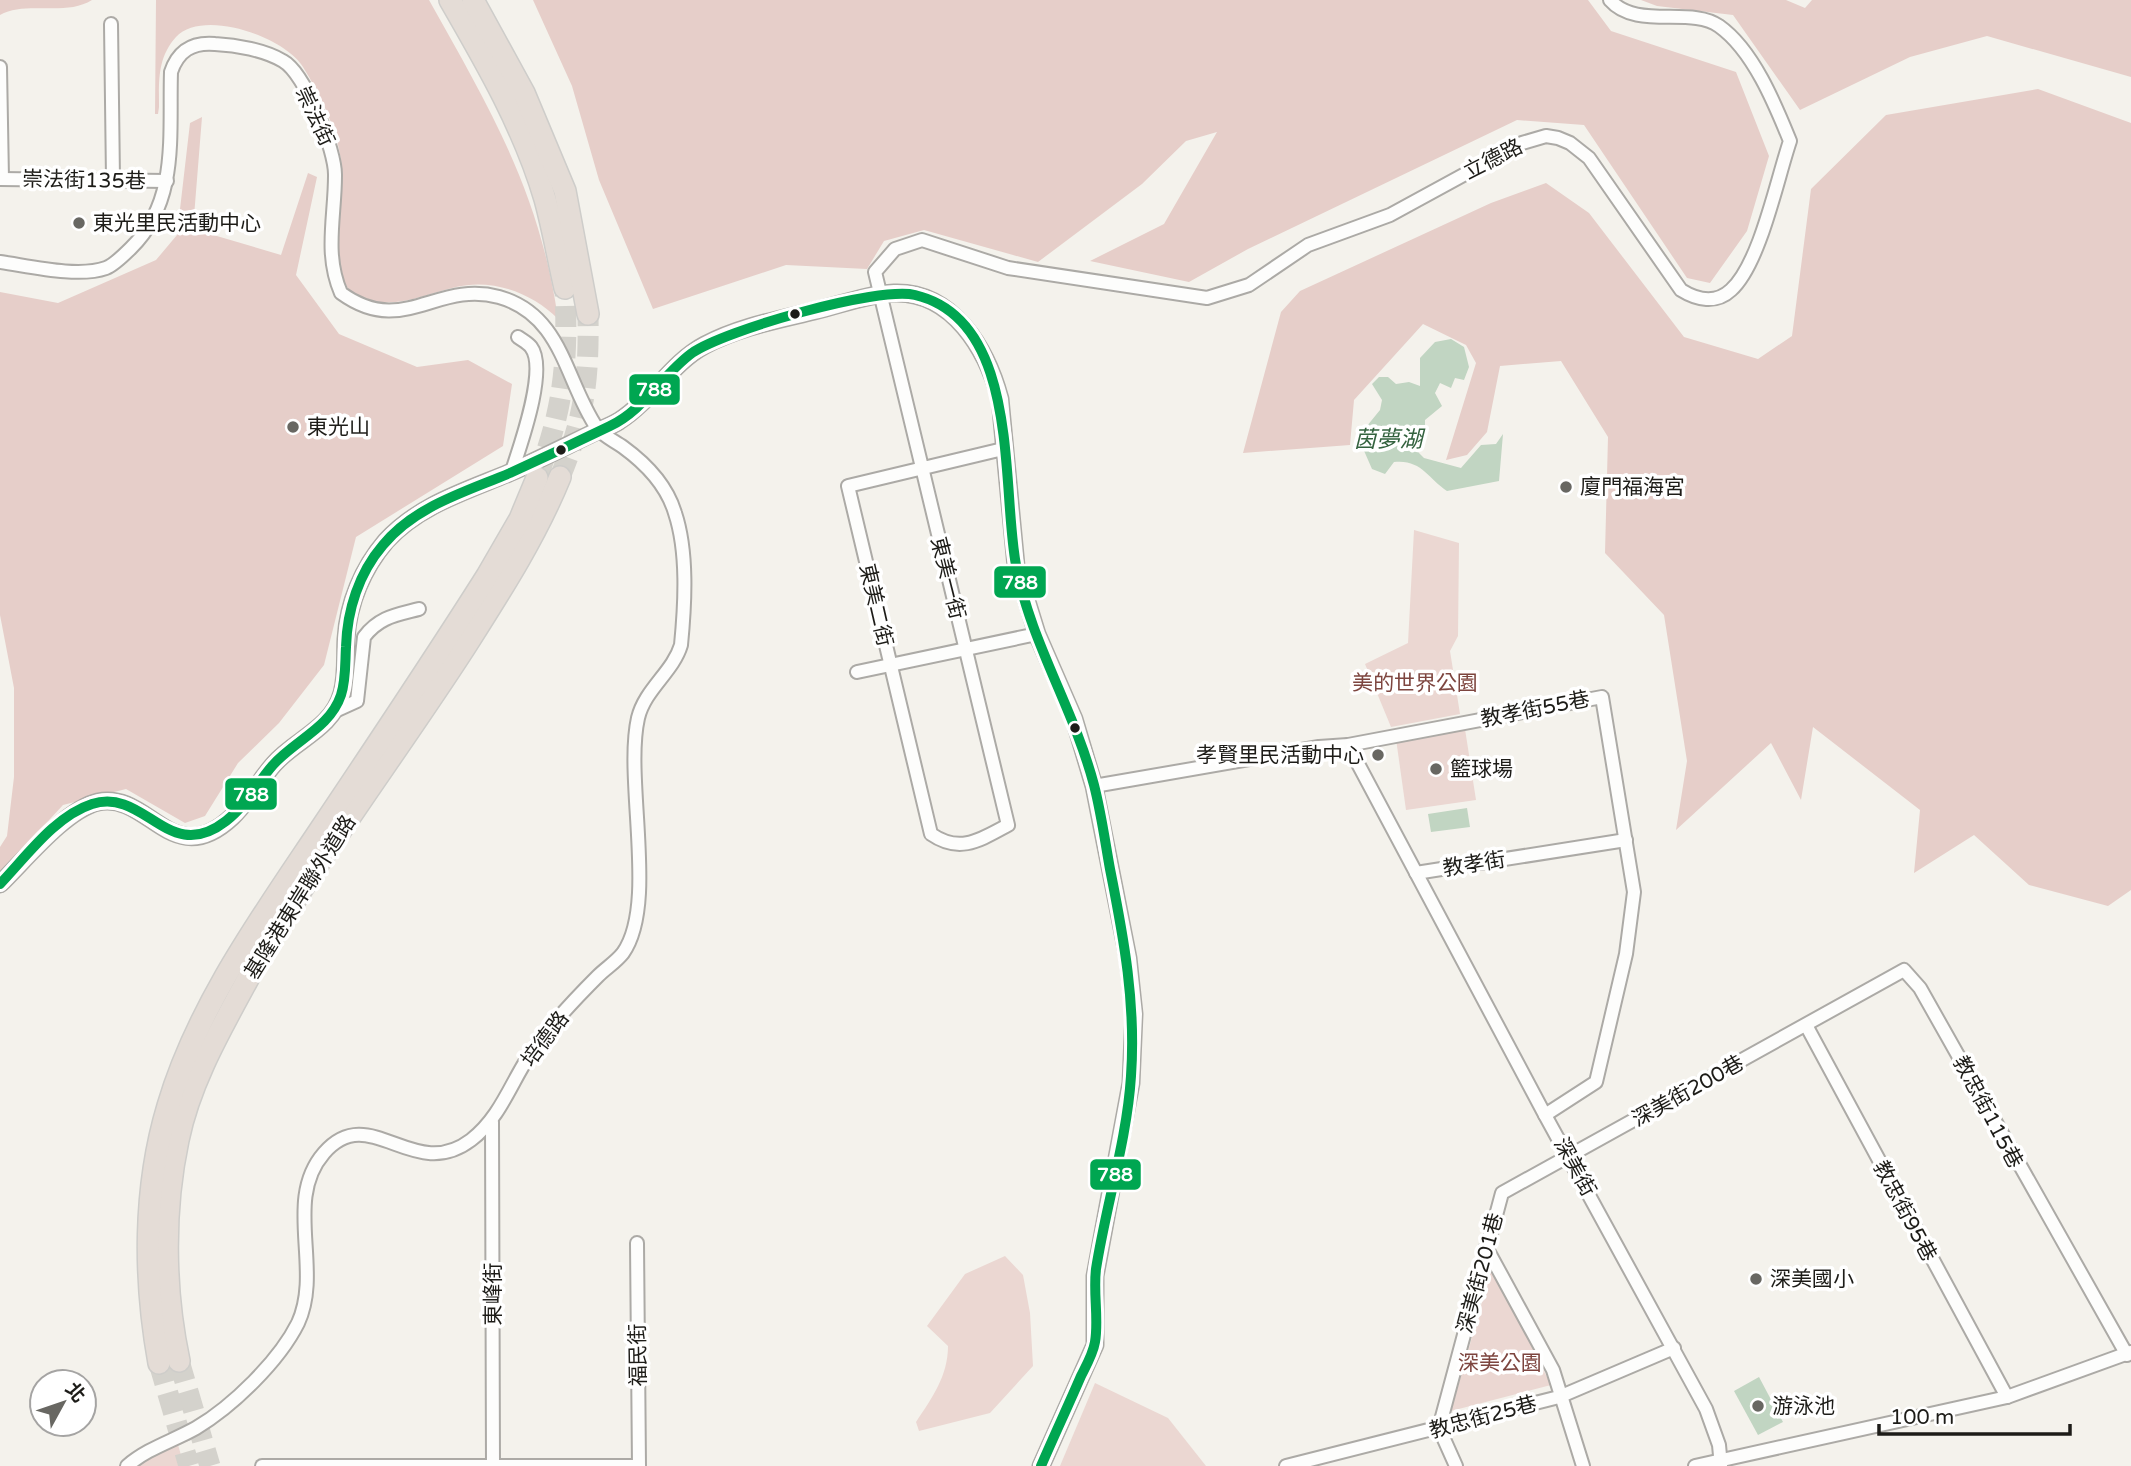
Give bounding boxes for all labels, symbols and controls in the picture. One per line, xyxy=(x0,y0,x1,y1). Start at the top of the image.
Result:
street label: 崇法街 xyxy=(290,82,339,150)
street label: 立德路 xyxy=(1459,134,1527,185)
street label: 崇法街135巷 xyxy=(22,167,146,194)
place label: 東光里民活動中心 xyxy=(93,211,261,236)
marker: 東光里民活動中心 xyxy=(71,215,87,231)
unlabelled marker xyxy=(788,307,802,321)
line badge: 788 xyxy=(628,373,681,406)
text: 788 xyxy=(636,379,672,401)
place label: 東光山 xyxy=(307,415,370,440)
marker: 東光山 xyxy=(285,419,301,435)
water label: 茵夢湖 xyxy=(1354,426,1426,454)
unlabelled marker xyxy=(554,443,568,457)
place label: 廈門福海宮 xyxy=(1580,475,1685,500)
marker: 廈門福海宮 xyxy=(1558,479,1574,495)
street label: 東美一街 xyxy=(925,534,970,622)
street label: 東美二街 xyxy=(854,561,897,649)
line badge: 788 xyxy=(993,565,1047,599)
text: 788 xyxy=(1002,572,1038,594)
park label: 美的世界公園 xyxy=(1352,671,1478,696)
street label: 教孝街55巷 xyxy=(1479,687,1592,732)
unlabelled marker xyxy=(1068,721,1082,735)
place label: 孝賢里民活動中心 xyxy=(1196,743,1364,768)
marker: 孝賢里民活動中心 xyxy=(1370,747,1386,763)
place label: 籃球場 xyxy=(1450,757,1513,782)
marker: 籃球場 xyxy=(1428,761,1444,777)
line badge: 788 xyxy=(224,777,278,811)
text: 788 xyxy=(233,784,269,806)
street label: 基隆港東岸聯外道路 xyxy=(240,811,361,984)
street label: 教孝街 xyxy=(1441,847,1507,882)
street label: 培德路 xyxy=(516,1007,574,1072)
street label: 深美街200巷 xyxy=(1628,1051,1748,1132)
street label: 教忠街115巷 xyxy=(1948,1052,2028,1173)
street label: 深美街 xyxy=(1548,1134,1601,1201)
street label: 教忠街95巷 xyxy=(1868,1157,1942,1266)
line badge: 788 xyxy=(1089,1158,1142,1191)
text: 788 xyxy=(1097,1164,1133,1186)
street label: 深美街201巷 xyxy=(1452,1210,1509,1336)
street label: 東峰街 xyxy=(481,1263,506,1326)
place label: 深美國小 xyxy=(1770,1267,1854,1292)
marker: 深美國小 xyxy=(1748,1271,1764,1287)
street label: 福民街 xyxy=(625,1323,652,1387)
park label: 深美公園 xyxy=(1458,1351,1542,1376)
north arrow xyxy=(28,1368,98,1438)
text: 北 xyxy=(61,1378,90,1407)
street label: 教忠街25巷 xyxy=(1427,1391,1540,1444)
scale bar xyxy=(1879,1392,2070,1436)
place label: 游泳池 xyxy=(1772,1394,1835,1419)
marker: 游泳池 xyxy=(1750,1398,1766,1414)
text: 100 m xyxy=(1890,1405,1954,1430)

